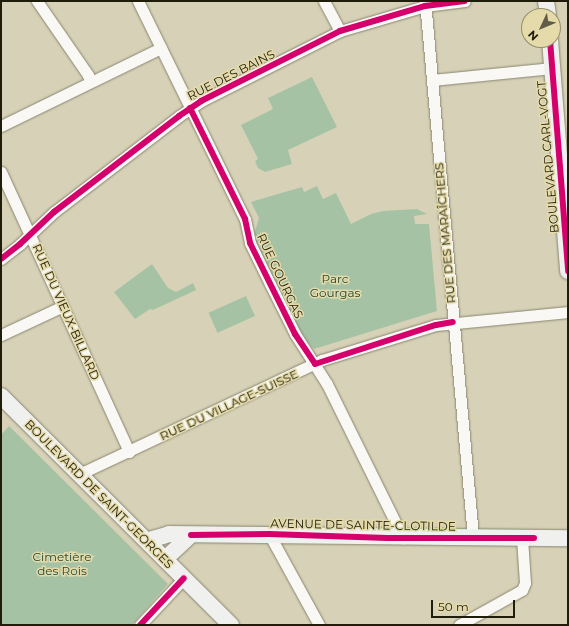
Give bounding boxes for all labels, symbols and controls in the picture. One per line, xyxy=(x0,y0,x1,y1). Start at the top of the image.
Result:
north arrow xyxy=(521,8,561,48)
text: N xyxy=(525,28,541,44)
street label: RUE DES BAINS xyxy=(185,47,277,103)
street label: BOULEVARD CARL-VOGT xyxy=(534,80,562,234)
street label: RUE DES MARAÎCHERS xyxy=(432,162,458,304)
street label: RUE GOURGAS xyxy=(254,231,306,321)
street label: RUE DU VIEUX-BILLARD xyxy=(29,242,103,382)
park label: Parc Gourgas xyxy=(310,272,360,300)
street label: RUE DU VILLAGE-SUISSE xyxy=(157,367,301,443)
street label: BOULEVARD DE SAINT-GEORGES xyxy=(22,417,176,571)
street label: AVENUE DE SAINTE-CLOTILDE xyxy=(270,516,456,534)
park label: Cimetière des Rois xyxy=(33,550,91,578)
scale bar xyxy=(433,592,517,618)
text: 50 m xyxy=(438,599,469,614)

